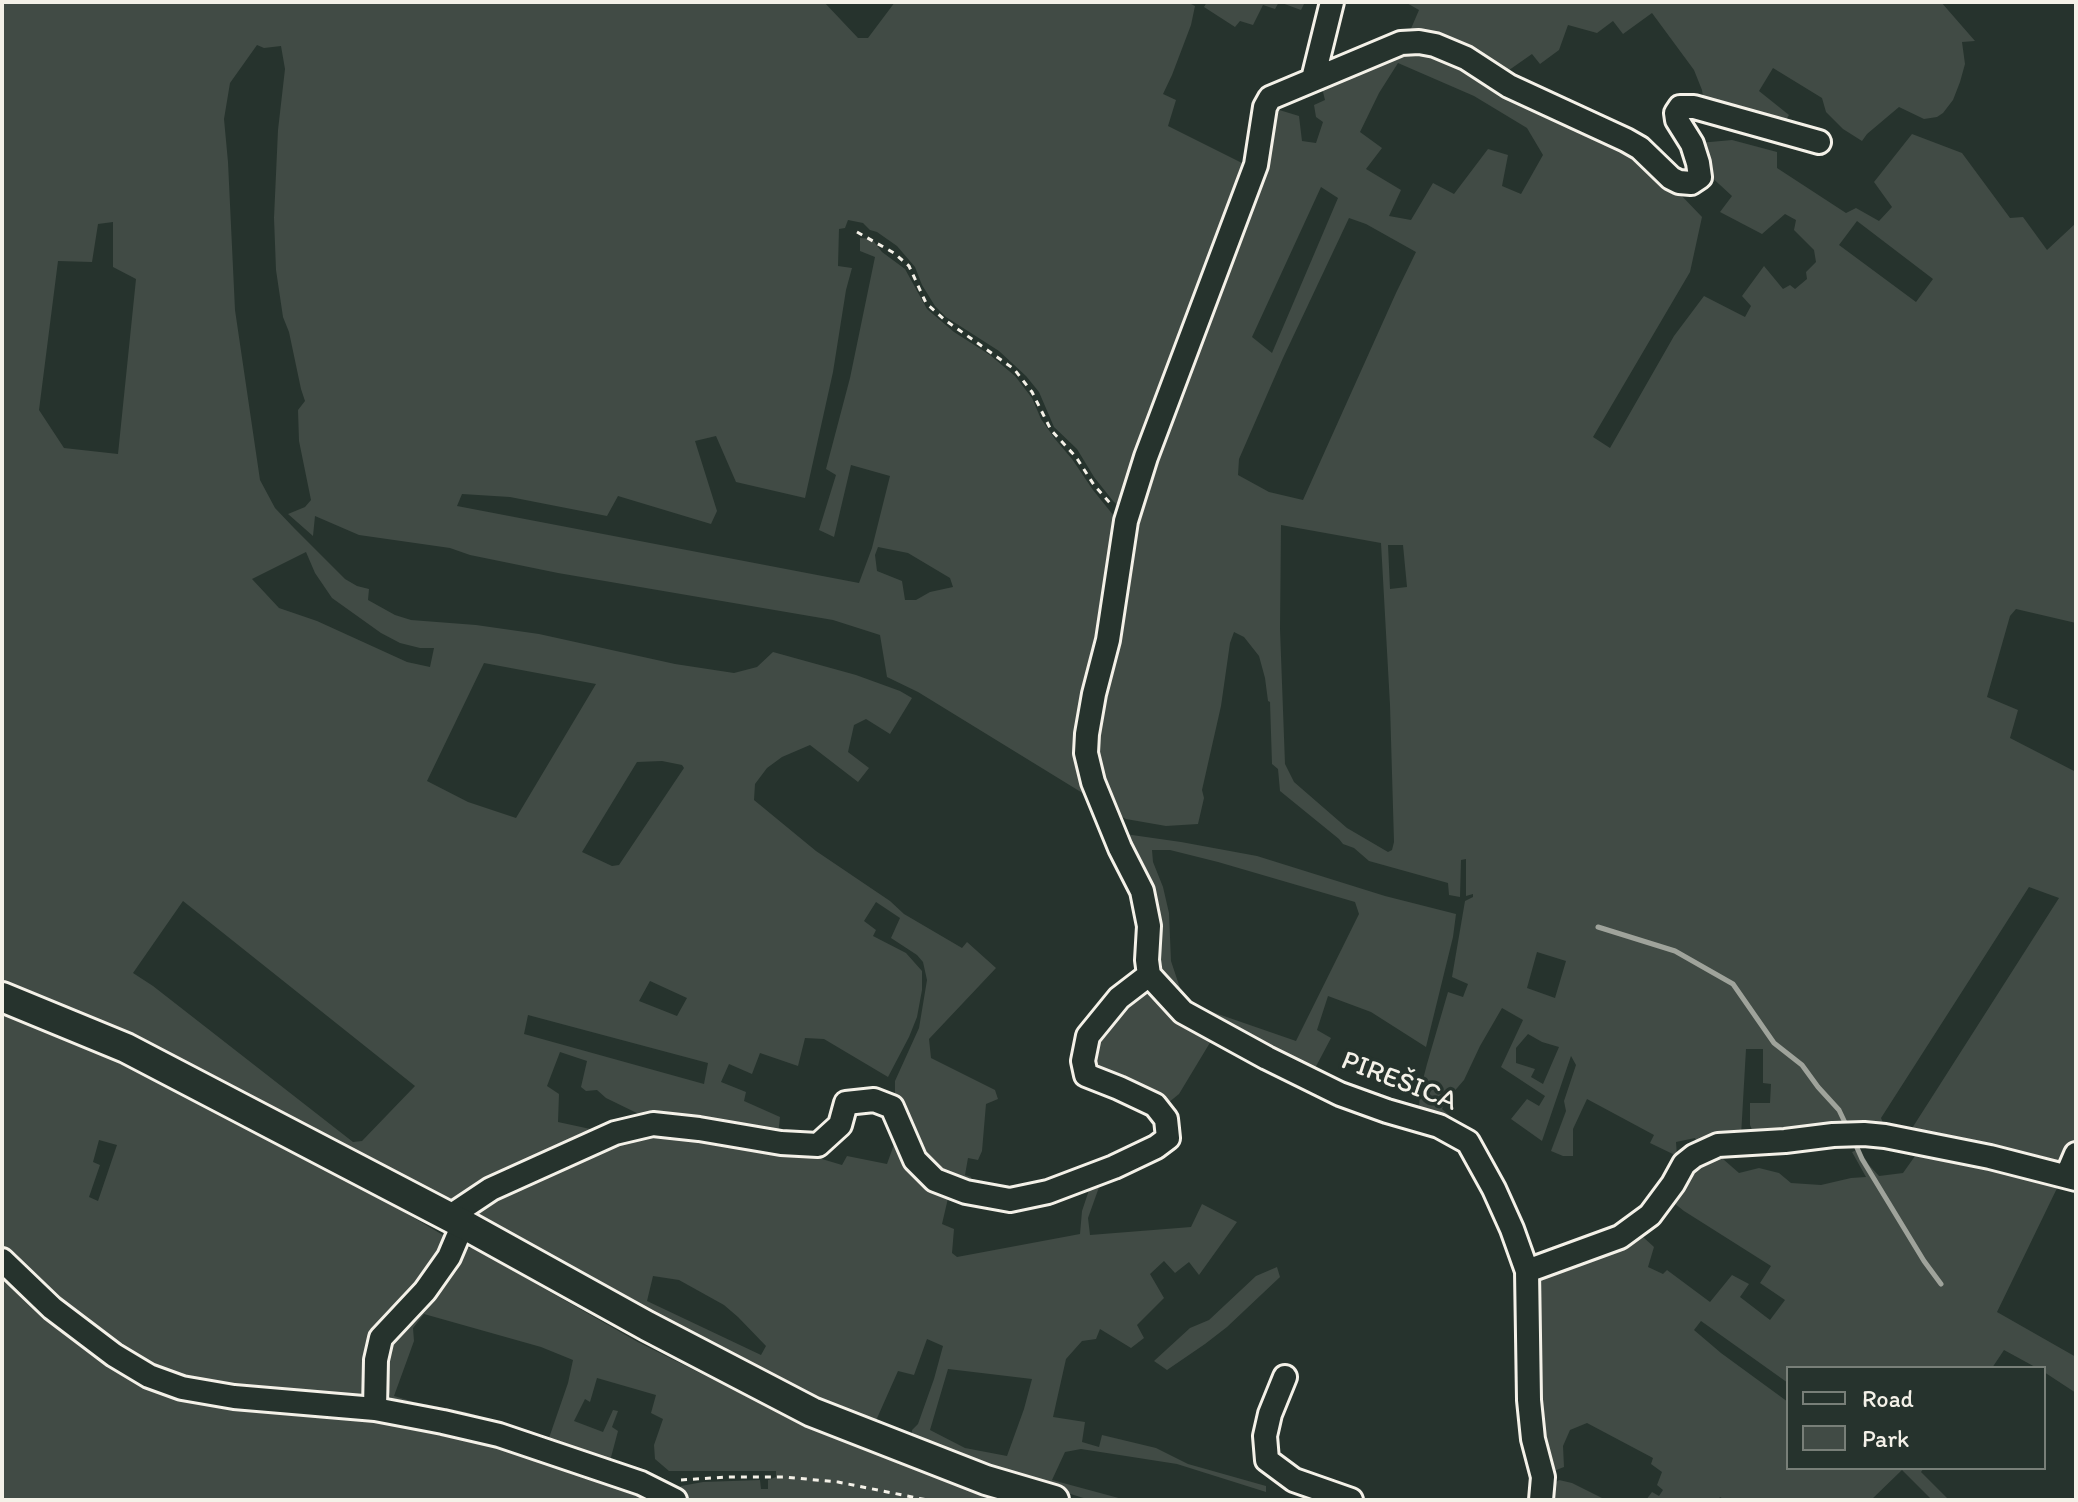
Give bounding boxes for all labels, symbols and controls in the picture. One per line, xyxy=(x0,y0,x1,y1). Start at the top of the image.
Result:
street label: PIREŠICA xyxy=(1336,1045,1462,1119)
legend xyxy=(1786,1366,2046,1470)
text: Road xyxy=(1862,1384,1914,1413)
text: Park xyxy=(1862,1424,1909,1453)

